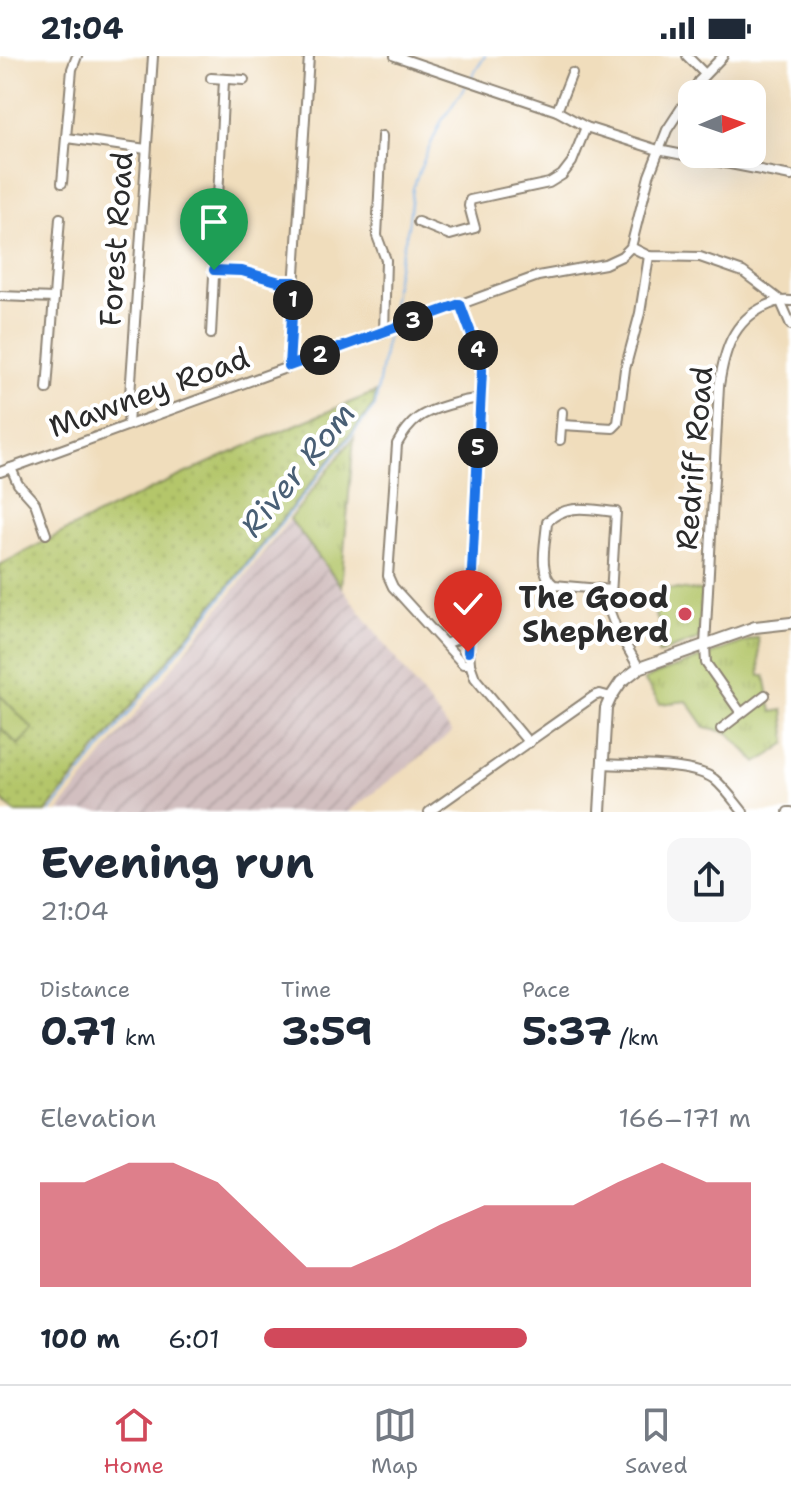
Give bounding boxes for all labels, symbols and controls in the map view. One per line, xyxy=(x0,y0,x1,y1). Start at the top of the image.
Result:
text: 21:04 xyxy=(40,8,123,49)
north arrow xyxy=(678,80,766,168)
map controls xyxy=(678,80,766,168)
street label: Forest Road xyxy=(89,150,143,328)
pin xyxy=(180,188,248,270)
icon: arrive xyxy=(192,200,236,244)
pin: 1 xyxy=(273,280,313,320)
text: 1 xyxy=(288,285,298,314)
pin: 3 xyxy=(393,301,433,341)
text: 3 xyxy=(405,306,421,335)
pin: 4 xyxy=(458,330,498,370)
pin: 2 xyxy=(300,335,340,375)
text: 4 xyxy=(470,335,486,364)
street label: Mawney Road xyxy=(43,337,255,447)
text: 2 xyxy=(312,340,328,369)
street label: Redriff Road xyxy=(666,364,722,552)
water label: River Rom xyxy=(229,393,365,545)
pin: 5 xyxy=(458,428,498,468)
text: 5 xyxy=(471,433,485,462)
pin xyxy=(434,570,502,652)
place label: The Good Shepherd xyxy=(519,577,669,652)
icon: check xyxy=(446,582,490,626)
marker: The Good Shepherd xyxy=(676,605,694,623)
text: Evening run xyxy=(40,833,314,892)
button: share xyxy=(667,838,751,922)
text: 21:04 xyxy=(40,893,109,928)
text: Distance xyxy=(40,975,130,1004)
text: Time xyxy=(281,975,331,1004)
text: Pace xyxy=(522,975,570,1004)
text: 0.71 xyxy=(40,1004,117,1058)
text: 3:59 xyxy=(281,1004,373,1058)
text: 5:37 xyxy=(522,1004,612,1058)
text: km xyxy=(117,1023,156,1052)
text: /km xyxy=(612,1023,659,1052)
text: Elevation xyxy=(40,1100,156,1135)
text: 166–171 m xyxy=(619,1100,751,1135)
text: 100 m xyxy=(40,1321,120,1356)
text: 6:01 xyxy=(168,1321,220,1356)
tab: Home xyxy=(103,1403,164,1480)
tab: Map xyxy=(371,1403,418,1480)
tab: Saved xyxy=(625,1403,688,1480)

